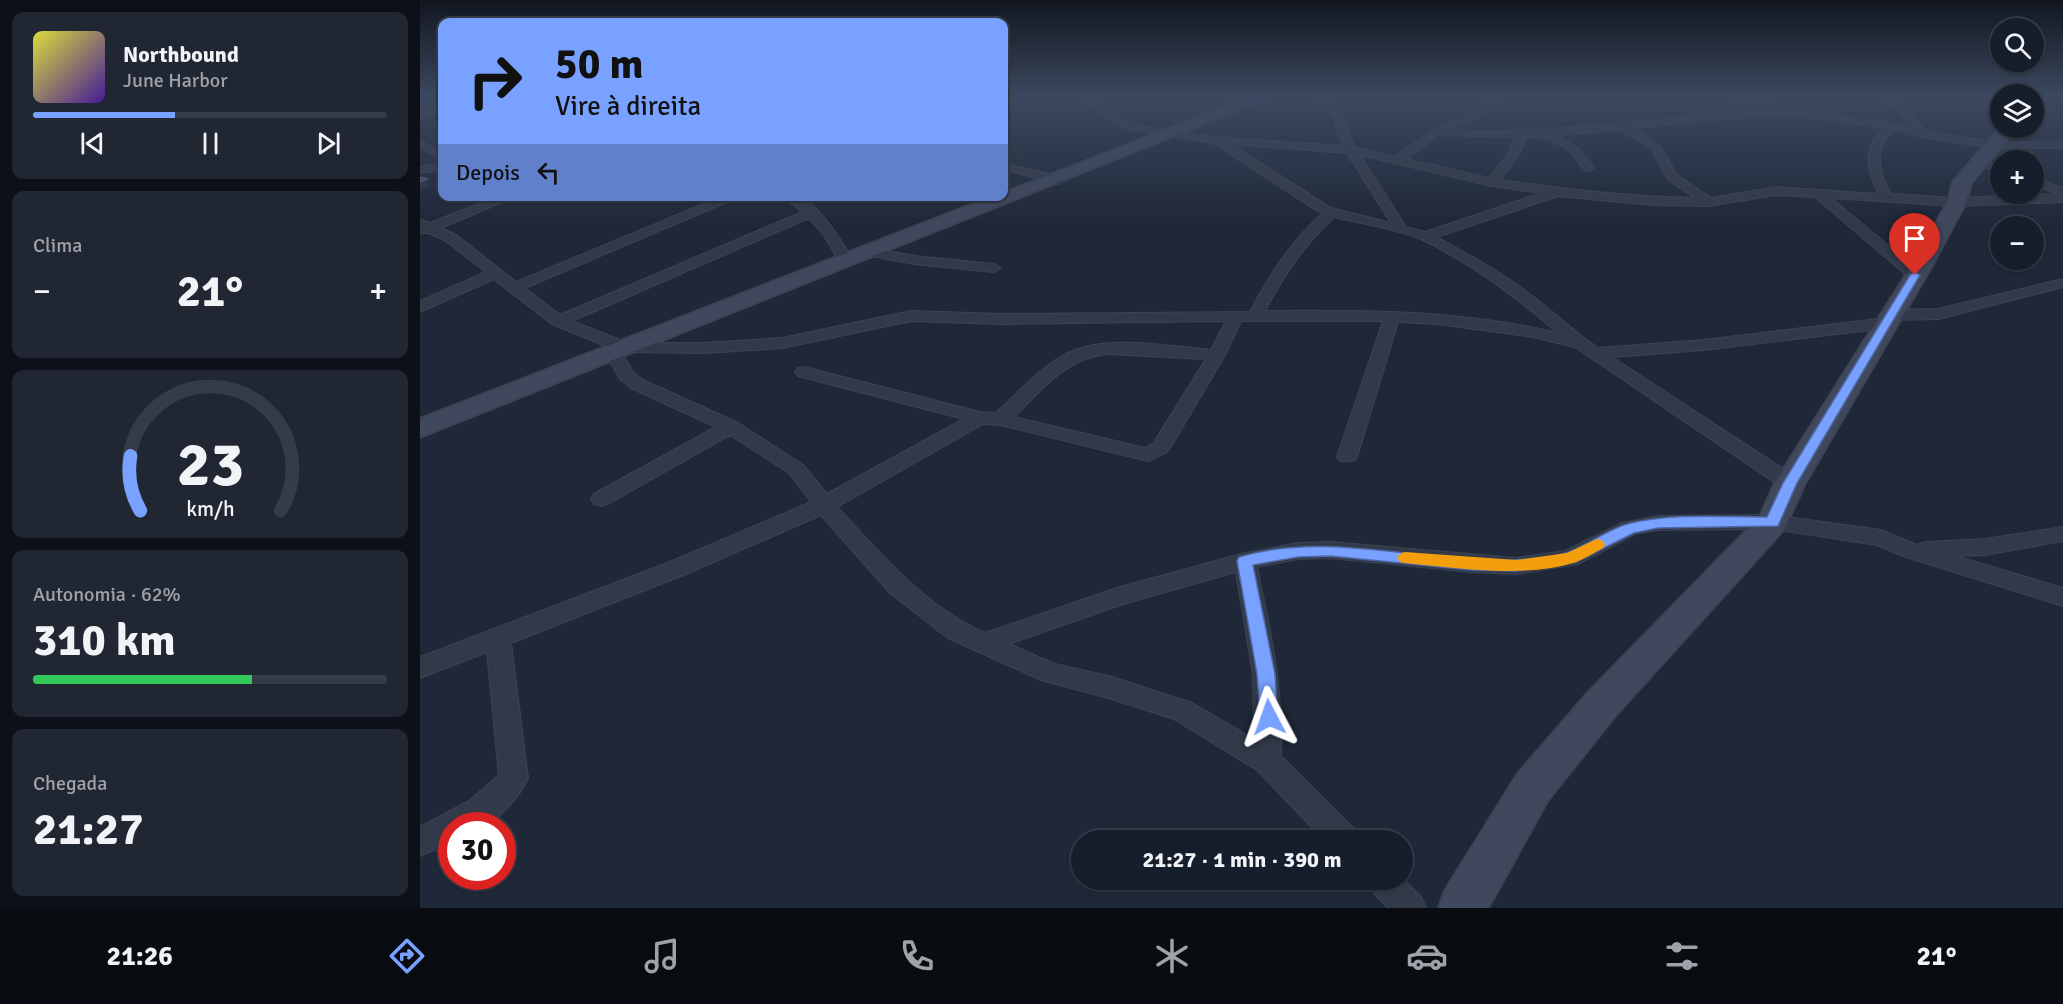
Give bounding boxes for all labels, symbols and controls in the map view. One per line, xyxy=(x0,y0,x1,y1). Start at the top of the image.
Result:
map controls xyxy=(1990,18,2044,270)
button: search xyxy=(1990,18,2044,72)
text: 50 m xyxy=(555,39,644,90)
text: Northbound xyxy=(123,41,239,68)
icon: right xyxy=(456,42,534,120)
text: June Harbor xyxy=(123,68,228,93)
button: layers xyxy=(1990,84,2044,138)
text: Vire à direita xyxy=(555,90,701,123)
icon: previous xyxy=(76,127,109,160)
icon: pause xyxy=(194,127,227,160)
icon: next xyxy=(312,127,345,160)
button: + xyxy=(1990,150,2044,204)
icon: left xyxy=(532,156,565,189)
text: Depois xyxy=(456,159,520,186)
pin xyxy=(1889,213,1940,275)
button: − xyxy=(1990,216,2044,270)
icon: arrive xyxy=(1898,222,1931,255)
text: Clima xyxy=(33,233,82,258)
text: 21° xyxy=(177,264,243,319)
text: − xyxy=(33,271,51,312)
text: + xyxy=(369,271,387,312)
text: 23 xyxy=(176,426,244,503)
text: km/h xyxy=(186,496,234,522)
text: Autonomia · 62% xyxy=(33,582,181,607)
text: 310 km xyxy=(33,613,176,668)
position arrow xyxy=(1237,685,1301,749)
text: Chegada xyxy=(33,771,107,796)
text: 21:27 xyxy=(33,802,143,857)
speed limit sign: 30 xyxy=(438,812,516,890)
text: 21:27 · 1 min · 390 m xyxy=(1142,846,1342,873)
icon: directions xyxy=(386,935,428,977)
icon: music xyxy=(641,935,683,977)
icon: phone xyxy=(896,935,938,977)
icon: climate xyxy=(1151,935,1193,977)
icon: car xyxy=(1406,935,1448,977)
icon: filters xyxy=(1661,935,1703,977)
text: 21:26 xyxy=(107,940,173,973)
text: 21° xyxy=(1916,940,1956,973)

